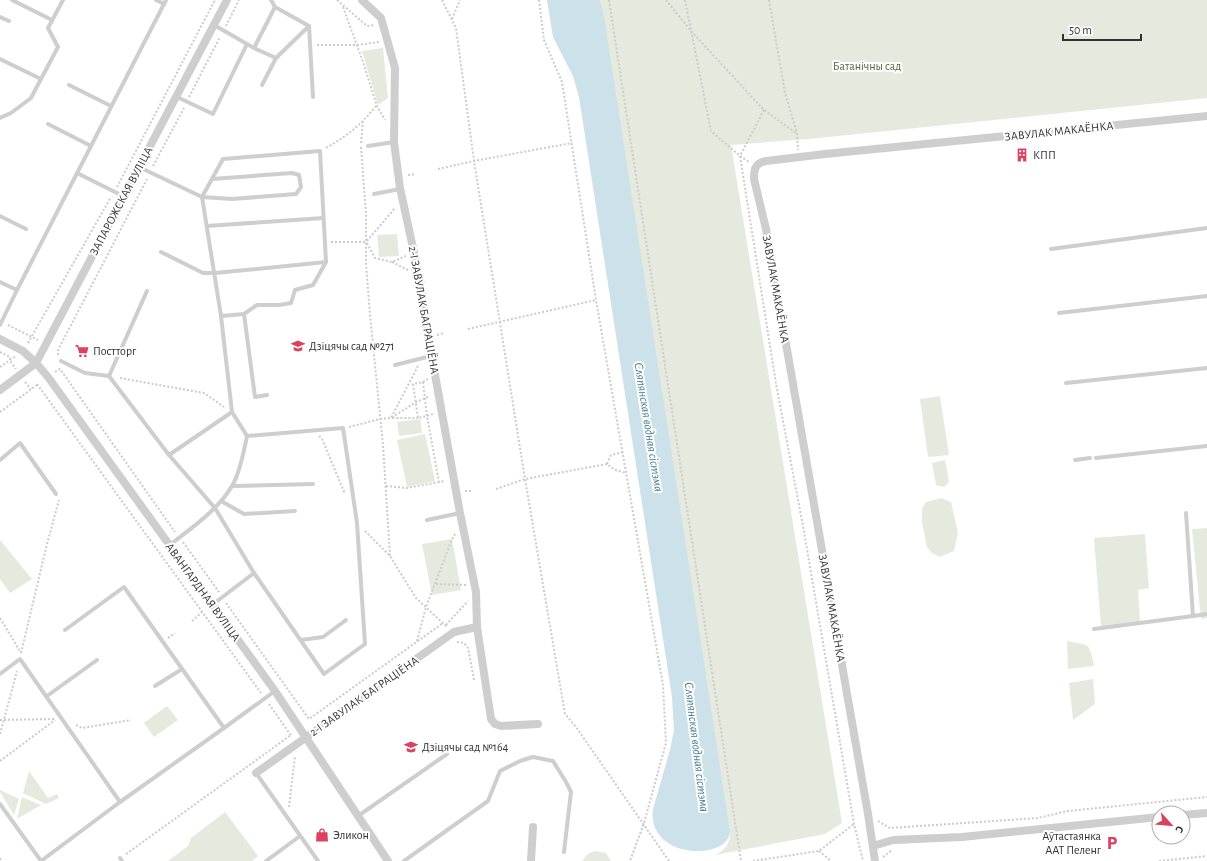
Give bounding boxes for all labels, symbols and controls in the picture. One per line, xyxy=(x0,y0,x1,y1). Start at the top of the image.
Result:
scale bar xyxy=(1063,16,1141,42)
text: 50 m xyxy=(1069,24,1092,36)
park label: Батанічны сад xyxy=(833,60,901,72)
street label: ЗАВУЛАК МАКАЁНКА xyxy=(1004,118,1114,143)
street label: ЗАПАРОЖСКАЯ ВУЛІЦА xyxy=(87,145,155,257)
building icon: КПП xyxy=(1014,147,1030,163)
place label: КПП xyxy=(1033,149,1056,161)
street label: ЗАВУЛАК МАКАЁНКА xyxy=(761,234,792,344)
street label: 2-І ЗАВУЛАК БАГРАЦІЁНА xyxy=(407,245,442,375)
school or university icon: Дзіцячы сад №271 xyxy=(290,338,306,354)
place label: Дзіцячы сад №271 xyxy=(309,340,394,352)
supermarket icon: Постторг xyxy=(74,343,90,359)
place label: Постторг xyxy=(93,345,137,357)
water label: Сляпянская водная сістэма xyxy=(631,361,665,493)
street label: АВАНГАРДНАЯ ВУЛІЦА xyxy=(163,541,243,643)
street label: ЗАВУЛАК МАКАЁНКА xyxy=(817,553,848,663)
street label: 2-І ЗАВУЛАК БАГРАЦІЁНА xyxy=(307,653,421,738)
water label: Сляпянская водная сістэма xyxy=(682,681,710,813)
school or university icon: Дзіцячы сад №164 xyxy=(403,739,419,755)
place label: Дзіцячы сад №164 xyxy=(422,741,509,753)
north arrow xyxy=(1151,805,1191,845)
text: С xyxy=(1173,824,1186,835)
shop icon: Эликон xyxy=(314,827,330,843)
place label: Эликон xyxy=(333,829,369,841)
place label: Аўтастаянка ААТ Пеленг xyxy=(1042,830,1102,856)
parking icon: Аўтастаянка ААТ Пеленг xyxy=(1104,835,1120,851)

